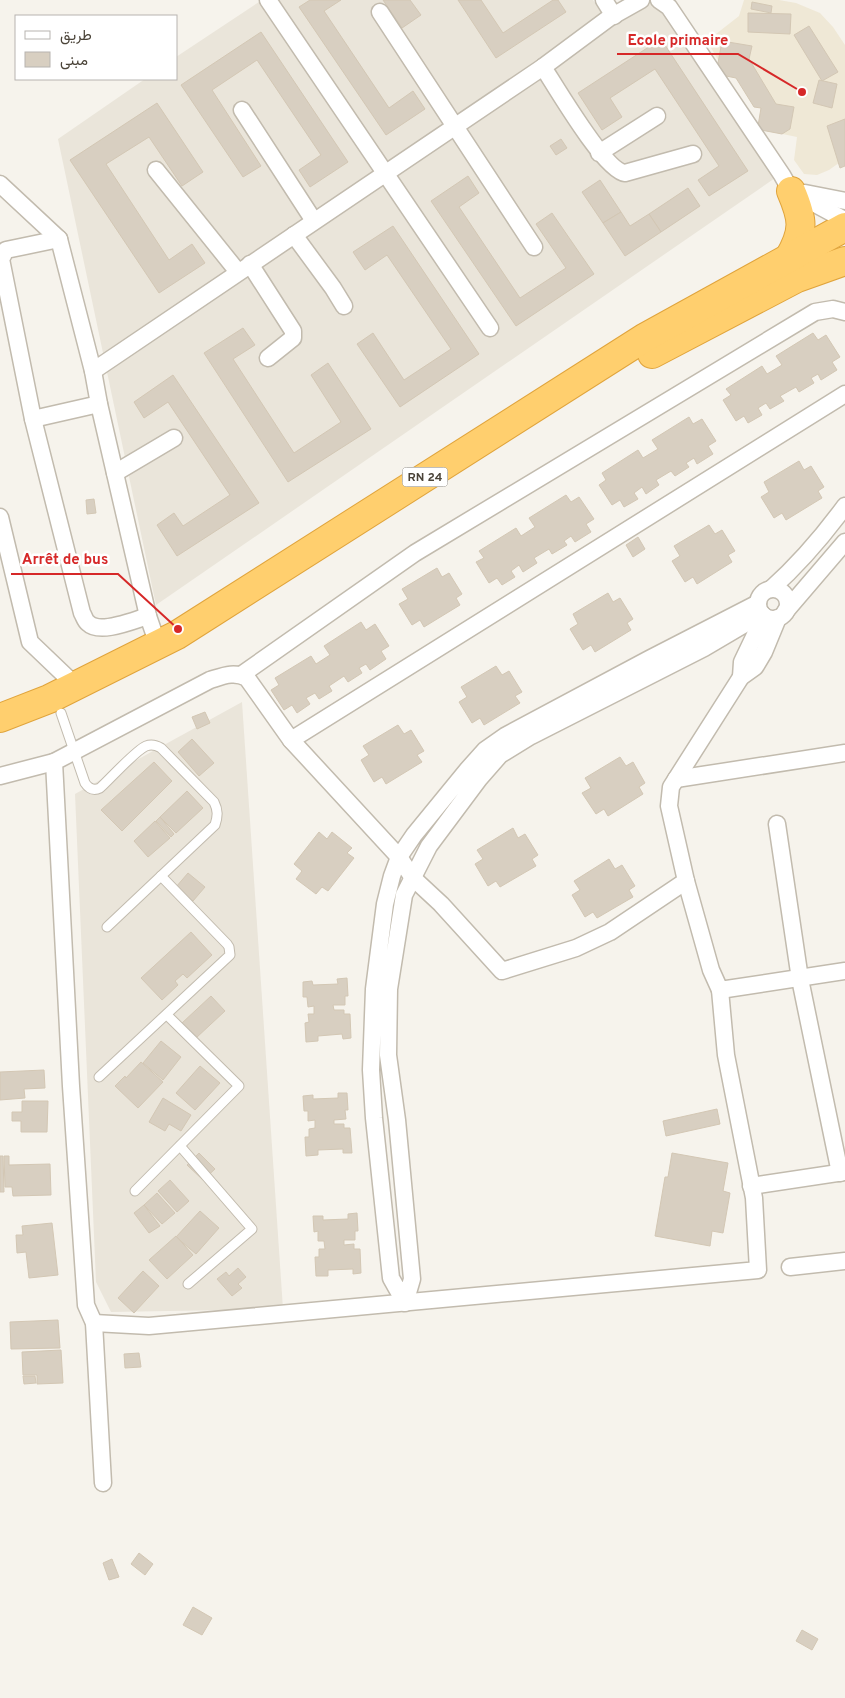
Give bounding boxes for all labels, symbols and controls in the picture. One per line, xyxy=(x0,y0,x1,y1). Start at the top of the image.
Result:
legend xyxy=(15,15,178,80)
callout: Ecole primaire xyxy=(617,24,738,54)
text: طريق xyxy=(60,27,92,46)
text: Ecole primaire xyxy=(628,32,728,51)
text: مبنى xyxy=(60,52,88,71)
road number: RN 24 xyxy=(402,468,448,487)
callout: Arrêt de bus xyxy=(11,544,118,574)
text: Arrêt de bus xyxy=(22,551,108,570)

